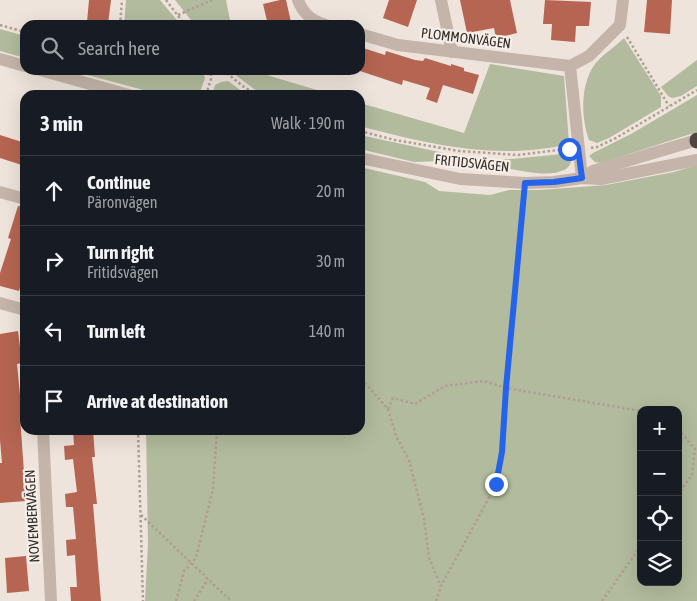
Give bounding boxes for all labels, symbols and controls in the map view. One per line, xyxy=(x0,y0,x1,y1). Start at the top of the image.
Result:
search box xyxy=(20,20,365,75)
street label: PLOMMONVÄGEN xyxy=(420,25,512,51)
icon: search xyxy=(38,34,66,62)
text: Search here xyxy=(78,37,160,59)
text: 3 min xyxy=(40,111,83,135)
text: Walk · 190 m xyxy=(271,114,345,132)
route start xyxy=(558,138,581,161)
street label: FRITIDSVÄGEN xyxy=(434,151,510,175)
text: Continue xyxy=(87,171,151,193)
icon: ahead xyxy=(40,177,68,205)
text: 20 m xyxy=(316,182,345,200)
text: Päronvägen xyxy=(87,193,157,211)
text: Turn right xyxy=(87,241,154,263)
icon: right xyxy=(40,247,68,275)
text: 30 m xyxy=(316,252,345,270)
text: Fritidsvägen xyxy=(87,263,159,281)
icon: left xyxy=(40,317,68,345)
text: Turn left xyxy=(87,320,145,342)
text: 140 m xyxy=(309,322,345,340)
icon: arrive xyxy=(40,387,68,415)
text: Arrive at destination xyxy=(87,390,228,412)
map controls xyxy=(637,406,682,586)
button: + xyxy=(637,406,682,451)
button: − xyxy=(637,451,682,496)
street label: NOVEMBERVÄGEN xyxy=(22,469,42,563)
route end xyxy=(485,473,508,496)
button: locate xyxy=(637,496,682,541)
button: layers xyxy=(637,541,682,586)

